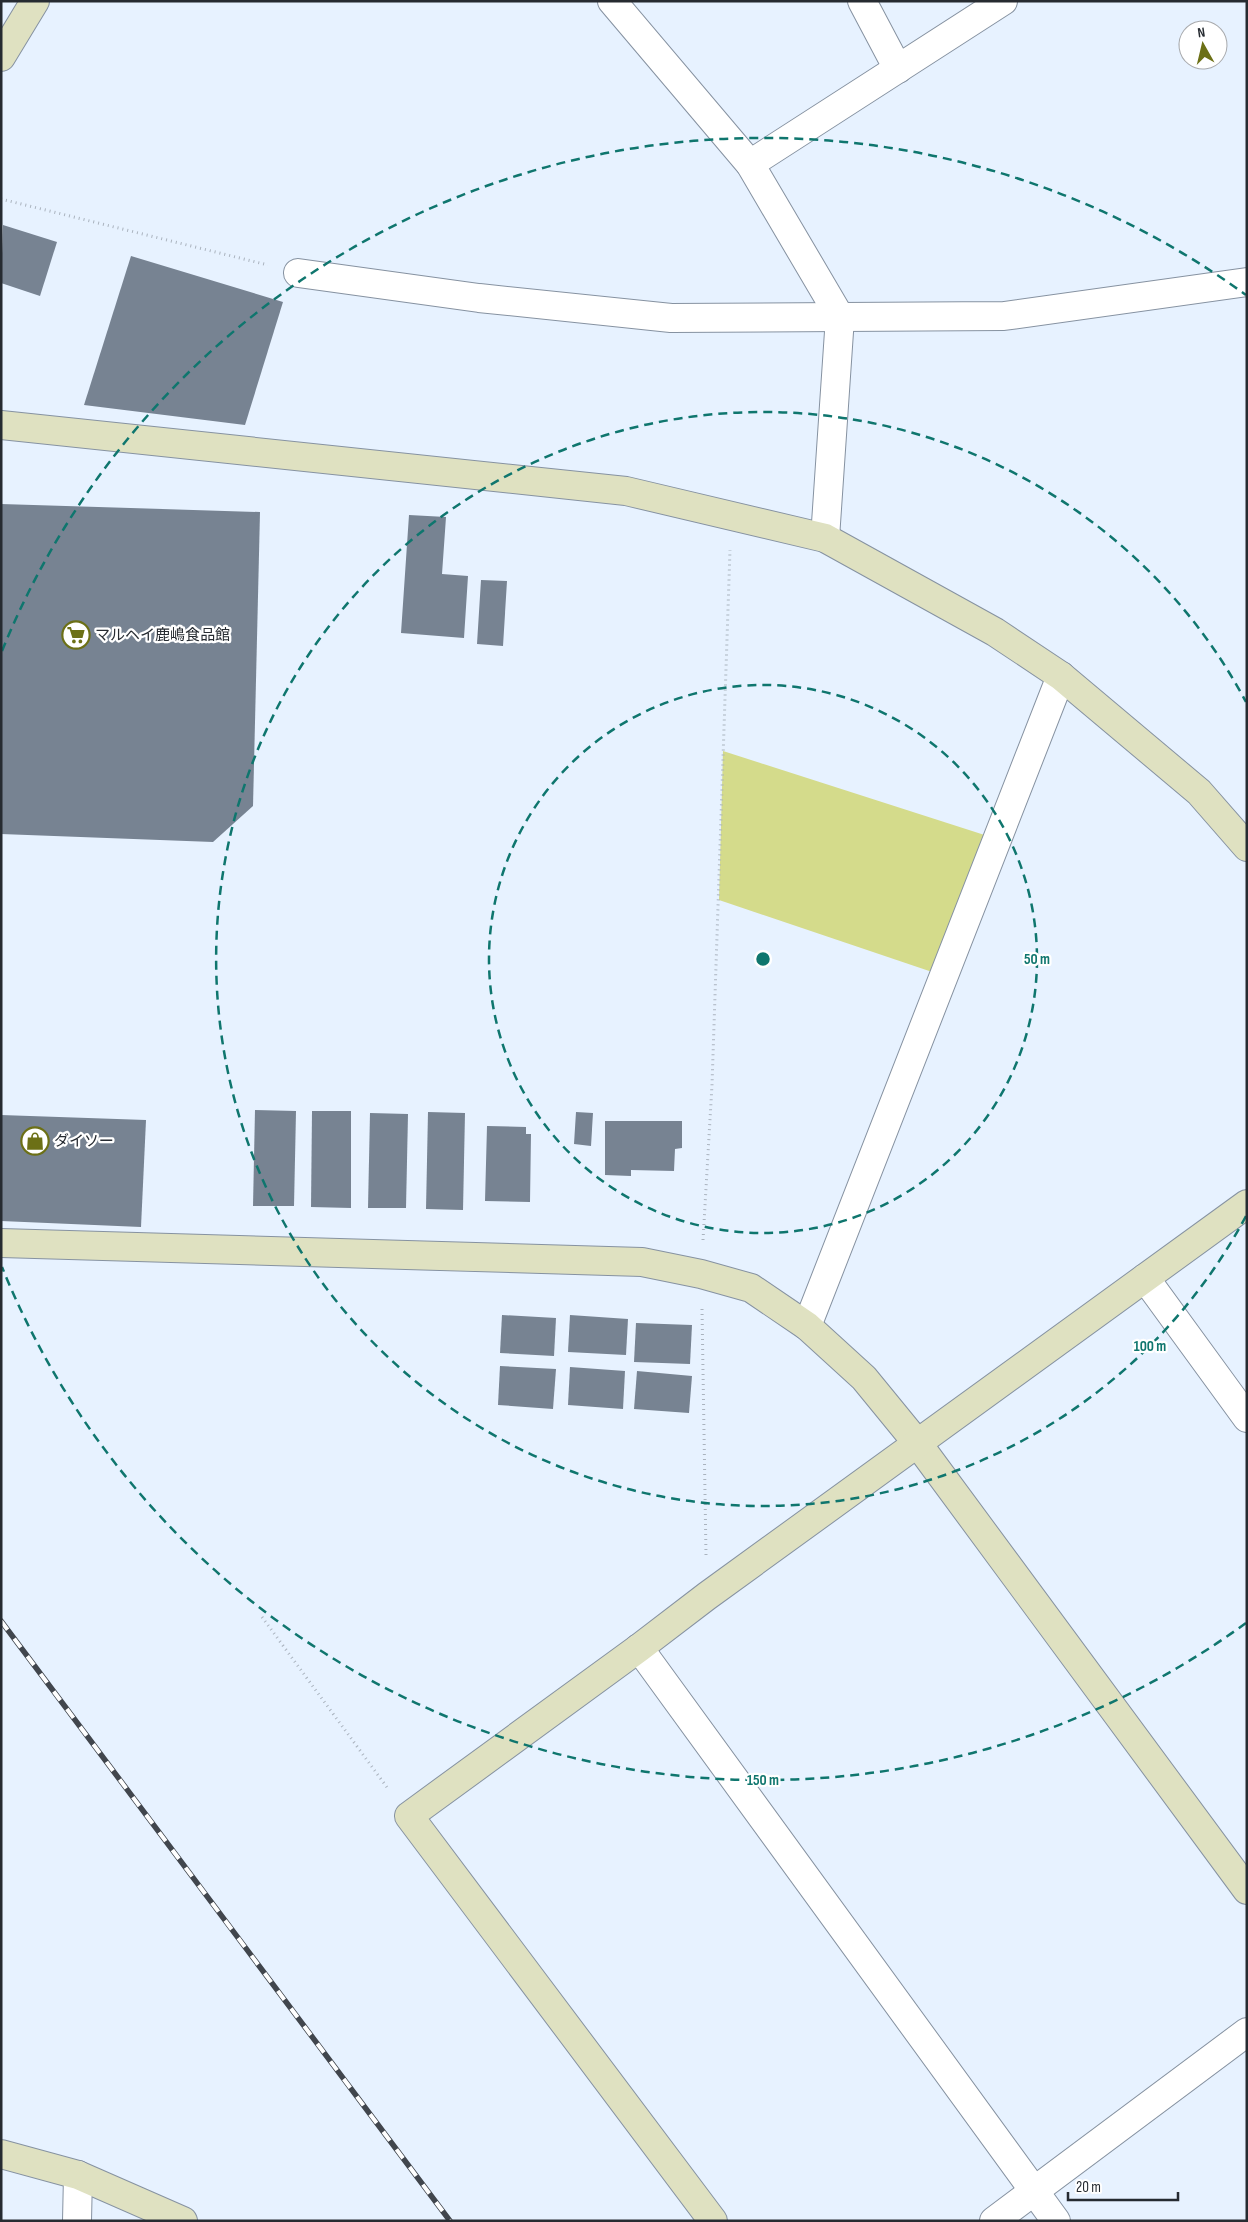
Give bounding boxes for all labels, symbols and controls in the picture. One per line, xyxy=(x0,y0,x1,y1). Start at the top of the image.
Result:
north arrow xyxy=(1178,20,1228,70)
text: N xyxy=(1196,24,1206,42)
supermarket icon: マルヘイ鹿嶋食品館 xyxy=(61,620,91,650)
place label: マルヘイ鹿嶋食品館 xyxy=(95,626,230,645)
centre of rings xyxy=(754,950,772,968)
text: 50 m xyxy=(1024,950,1050,969)
shop icon: ダイソー xyxy=(20,1126,50,1156)
place label: ダイソー xyxy=(54,1132,114,1151)
text: 100 m xyxy=(1134,1337,1166,1356)
text: 150 m xyxy=(747,1771,779,1790)
scale bar xyxy=(1068,2170,1178,2202)
text: 20 m xyxy=(1076,2178,1101,2197)

